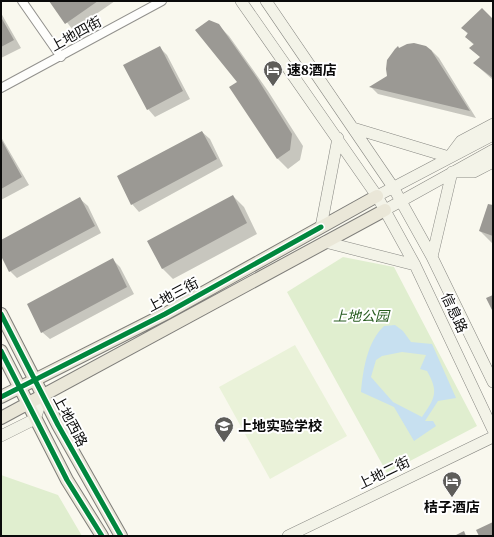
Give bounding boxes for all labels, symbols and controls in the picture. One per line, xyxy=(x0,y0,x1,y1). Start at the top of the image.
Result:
street label: 上地四街 xyxy=(46,11,106,57)
hotel icon: 速8酒店 xyxy=(262,59,284,87)
place label: 速8酒店 xyxy=(287,60,337,81)
street label: 上地三街 xyxy=(143,273,203,317)
street label: 信息路 xyxy=(436,290,472,336)
park label: 上地公园 xyxy=(333,306,391,327)
street label: 上地西路 xyxy=(48,391,92,451)
school or university icon: 上地实验学校 xyxy=(213,415,235,443)
place label: 上地实验学校 xyxy=(238,416,322,437)
street label: 上地二街 xyxy=(354,451,414,495)
hotel icon: 桔子酒店 xyxy=(441,470,463,498)
place label: 桔子酒店 xyxy=(424,497,480,518)

